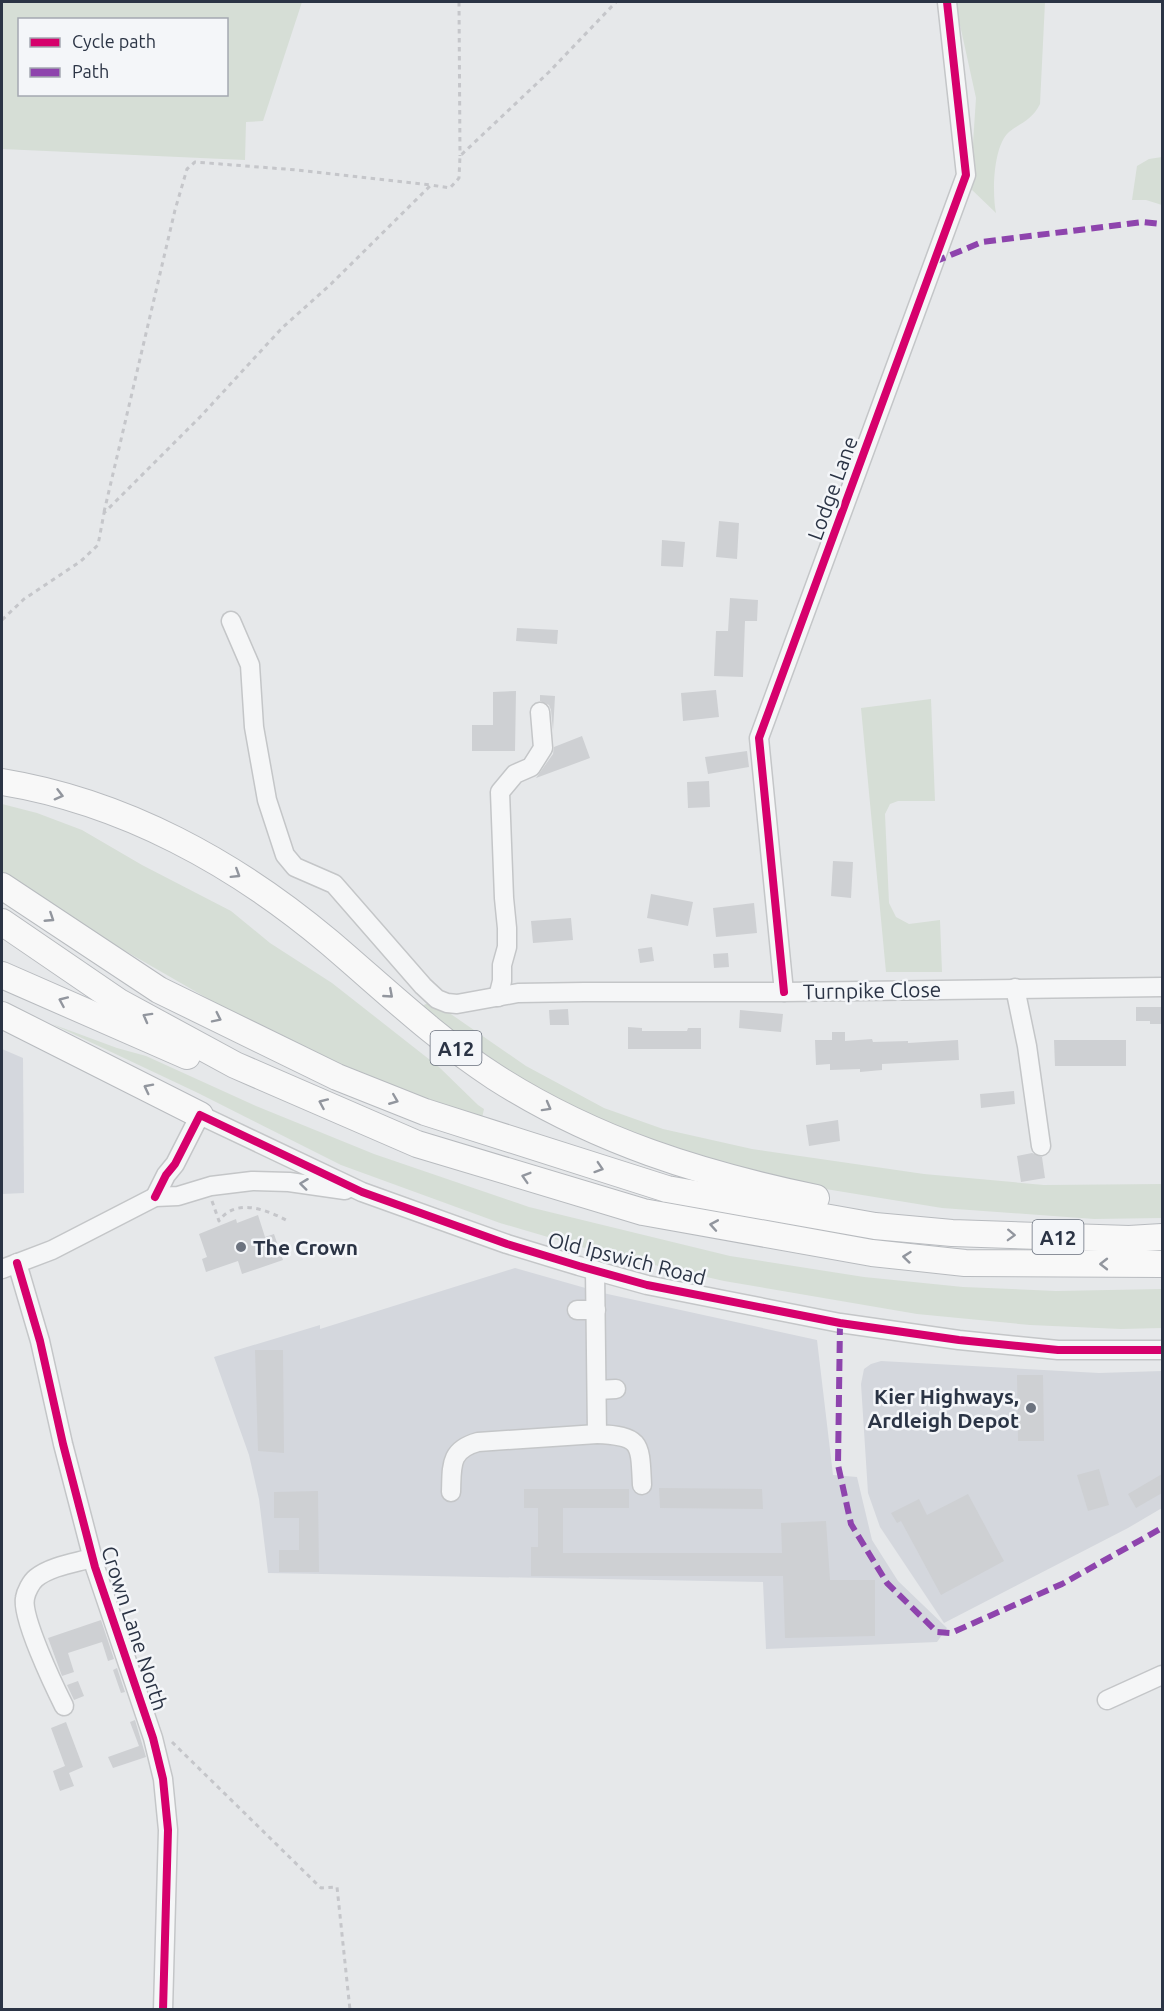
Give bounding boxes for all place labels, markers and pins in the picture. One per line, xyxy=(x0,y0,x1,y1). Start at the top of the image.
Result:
place label: The Crown xyxy=(253,1235,358,1259)
marker: The Crown xyxy=(234,1240,248,1254)
place label: Kier Highways, Ardleigh Depot xyxy=(868,1384,1019,1432)
marker: Kier Highways, Ardleigh Depot xyxy=(1024,1401,1038,1415)

